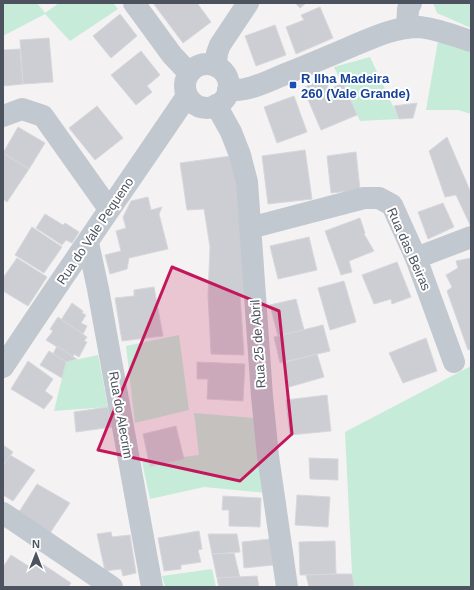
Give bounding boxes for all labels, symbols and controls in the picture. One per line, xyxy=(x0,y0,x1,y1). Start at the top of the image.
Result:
place label: R Ilha Madeira 260 (Vale Grande) xyxy=(301,71,410,101)
marker: R Ilha Madeira 260 (Vale Grande) xyxy=(288,80,298,90)
street label: Rua do Vale Pequeno xyxy=(53,174,137,288)
street label: Rua das Beiras xyxy=(384,205,434,293)
street label: Rua 25 de Abril xyxy=(247,299,269,389)
street label: Rua do Alecrim xyxy=(106,370,136,460)
north arrow xyxy=(16,534,56,574)
text: N xyxy=(32,538,40,550)

